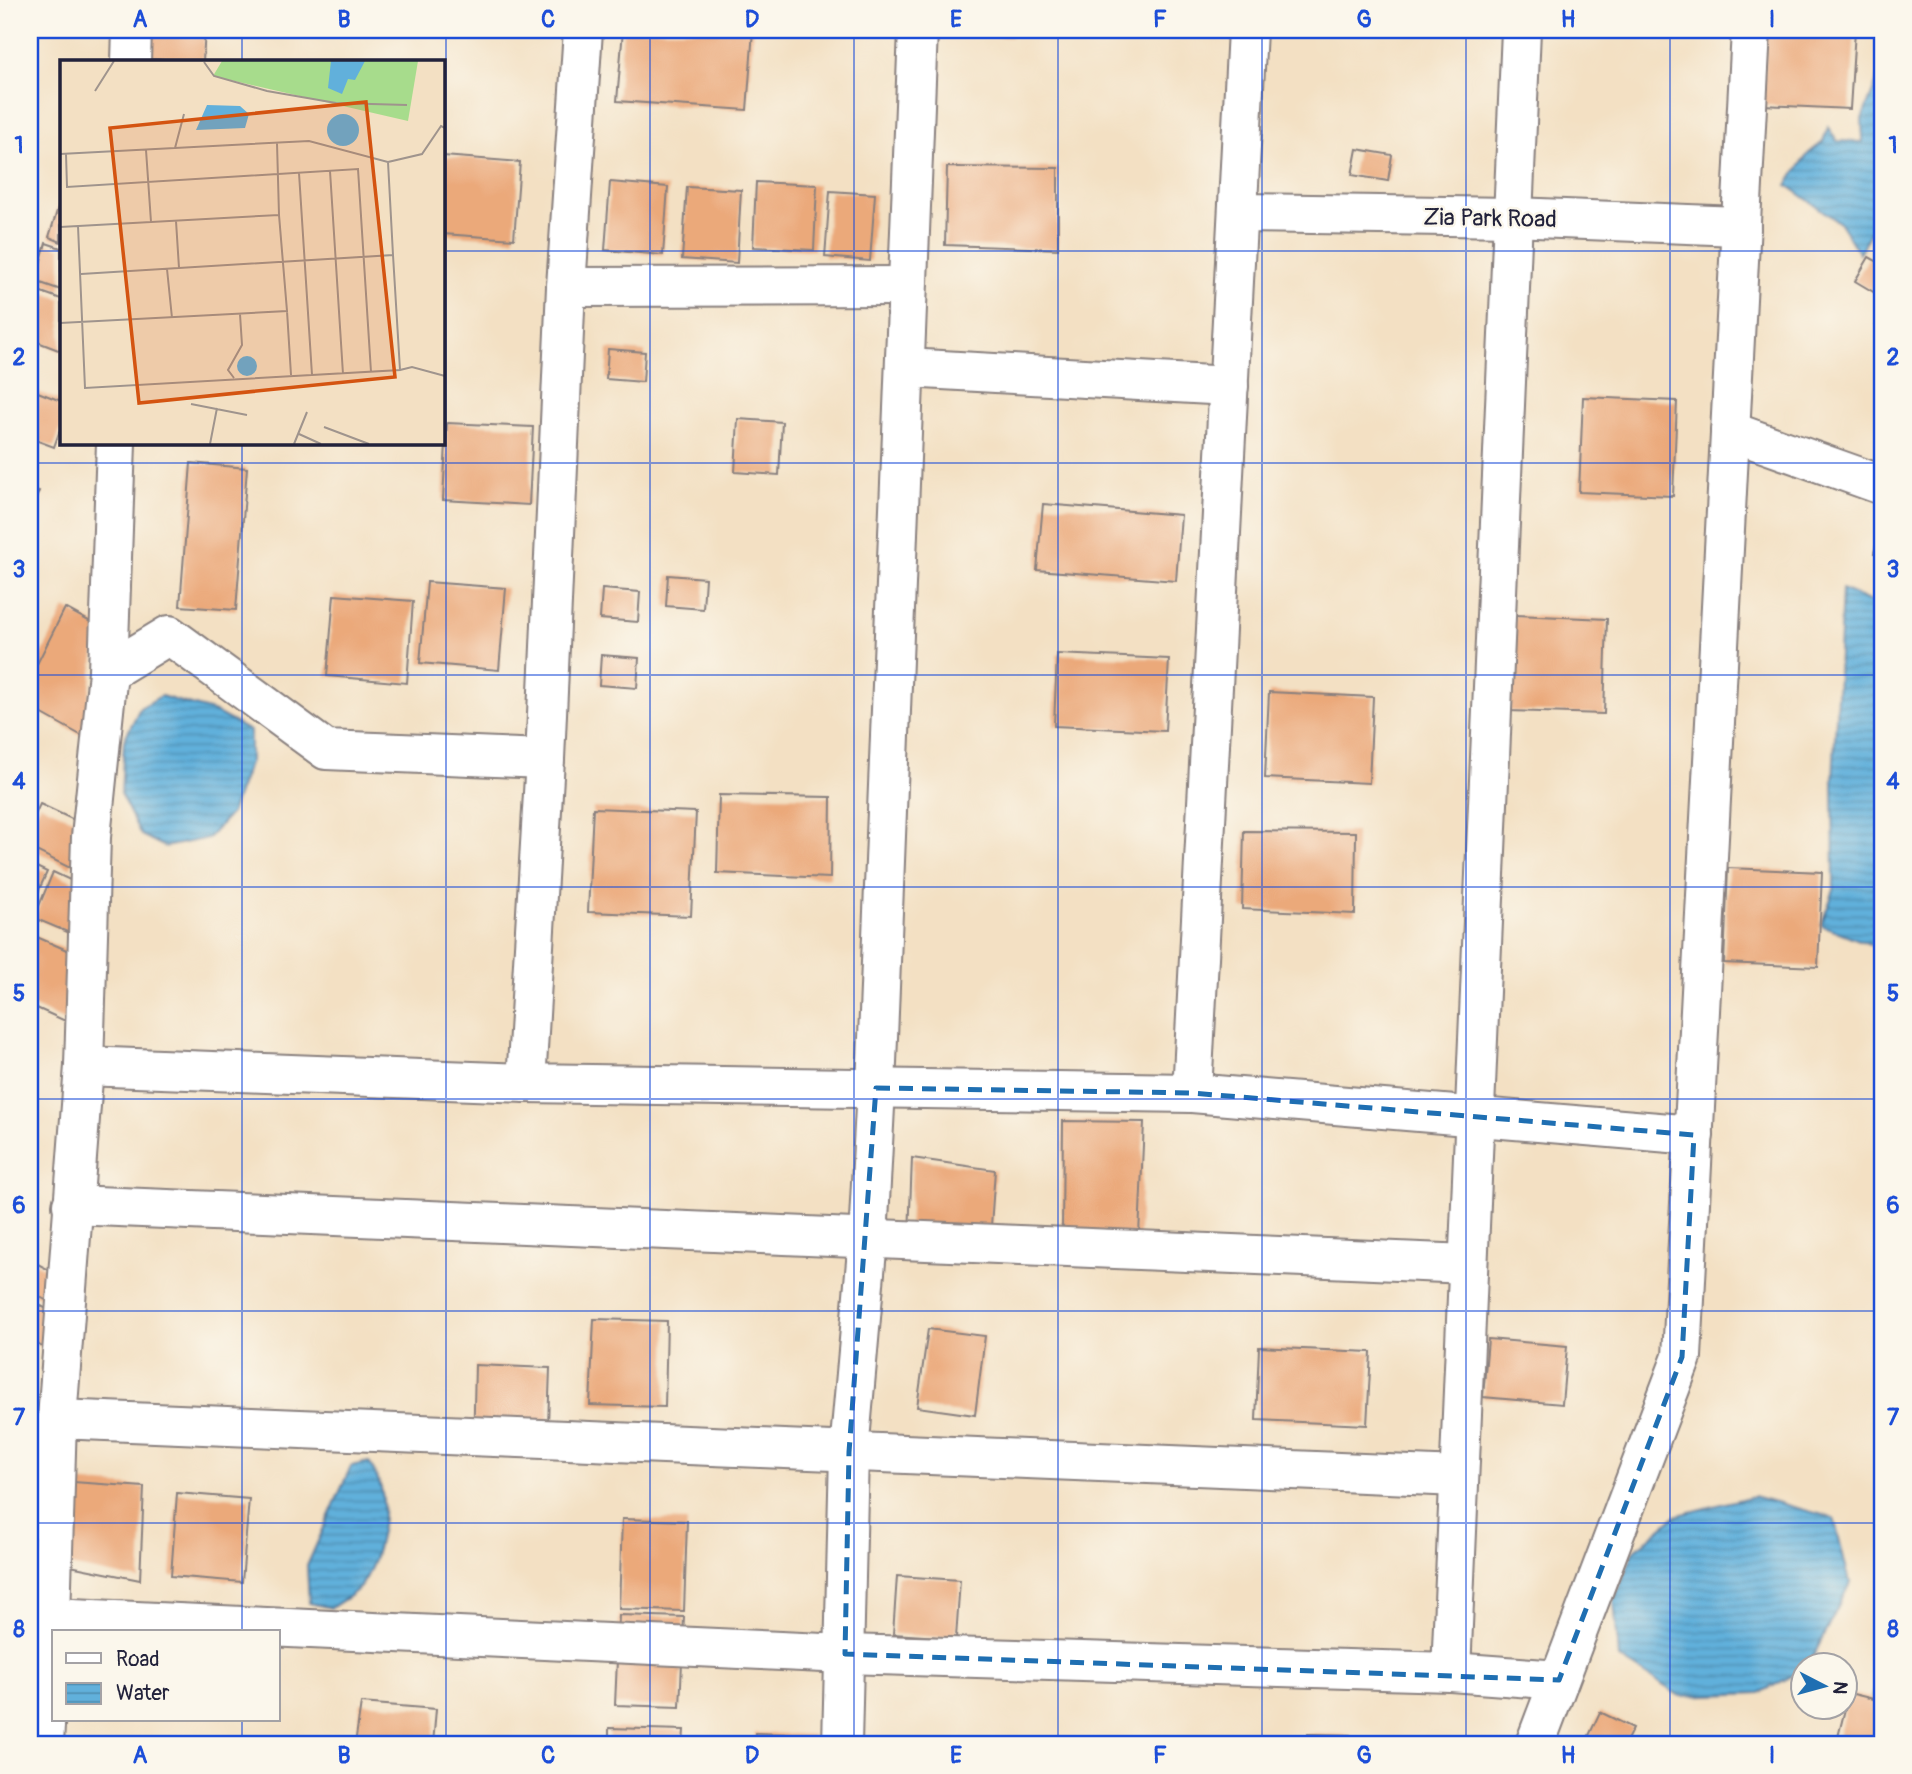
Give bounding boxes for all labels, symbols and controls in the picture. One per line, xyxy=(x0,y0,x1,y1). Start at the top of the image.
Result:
text: A xyxy=(133,5,148,34)
text: B xyxy=(337,5,351,34)
text: C xyxy=(541,5,555,34)
text: D xyxy=(745,5,759,34)
text: E xyxy=(950,5,962,34)
text: F xyxy=(1153,5,1167,34)
text: G xyxy=(1356,5,1372,34)
text: H xyxy=(1561,5,1575,34)
text: I xyxy=(1769,5,1775,34)
inset map xyxy=(60,60,444,444)
text: 1 xyxy=(15,131,24,160)
text: 1 xyxy=(1889,131,1898,160)
street label: Zia Park Road xyxy=(1423,203,1557,234)
text: 2 xyxy=(13,343,26,372)
text: 2 xyxy=(1887,343,1900,372)
text: 3 xyxy=(13,555,25,584)
text: 3 xyxy=(1887,555,1899,584)
text: 4 xyxy=(12,767,26,796)
text: 4 xyxy=(1886,767,1900,796)
text: 5 xyxy=(13,979,25,1008)
text: 5 xyxy=(1887,979,1899,1008)
text: 6 xyxy=(12,1191,26,1220)
text: 6 xyxy=(1886,1191,1900,1220)
text: 7 xyxy=(13,1403,26,1432)
text: 7 xyxy=(1887,1403,1900,1432)
text: 8 xyxy=(13,1615,25,1644)
text: 8 xyxy=(1887,1615,1899,1644)
legend xyxy=(52,1630,280,1722)
text: Road xyxy=(116,1646,160,1673)
north arrow xyxy=(1790,1652,1860,1722)
text: Water xyxy=(116,1680,170,1707)
text: N xyxy=(1827,1680,1853,1695)
text: A xyxy=(133,1741,148,1770)
text: B xyxy=(337,1741,351,1770)
text: C xyxy=(541,1741,555,1770)
text: D xyxy=(745,1741,759,1770)
text: E xyxy=(950,1741,962,1770)
text: F xyxy=(1153,1741,1167,1770)
text: G xyxy=(1356,1741,1372,1770)
text: H xyxy=(1561,1741,1575,1770)
text: I xyxy=(1769,1741,1775,1770)

